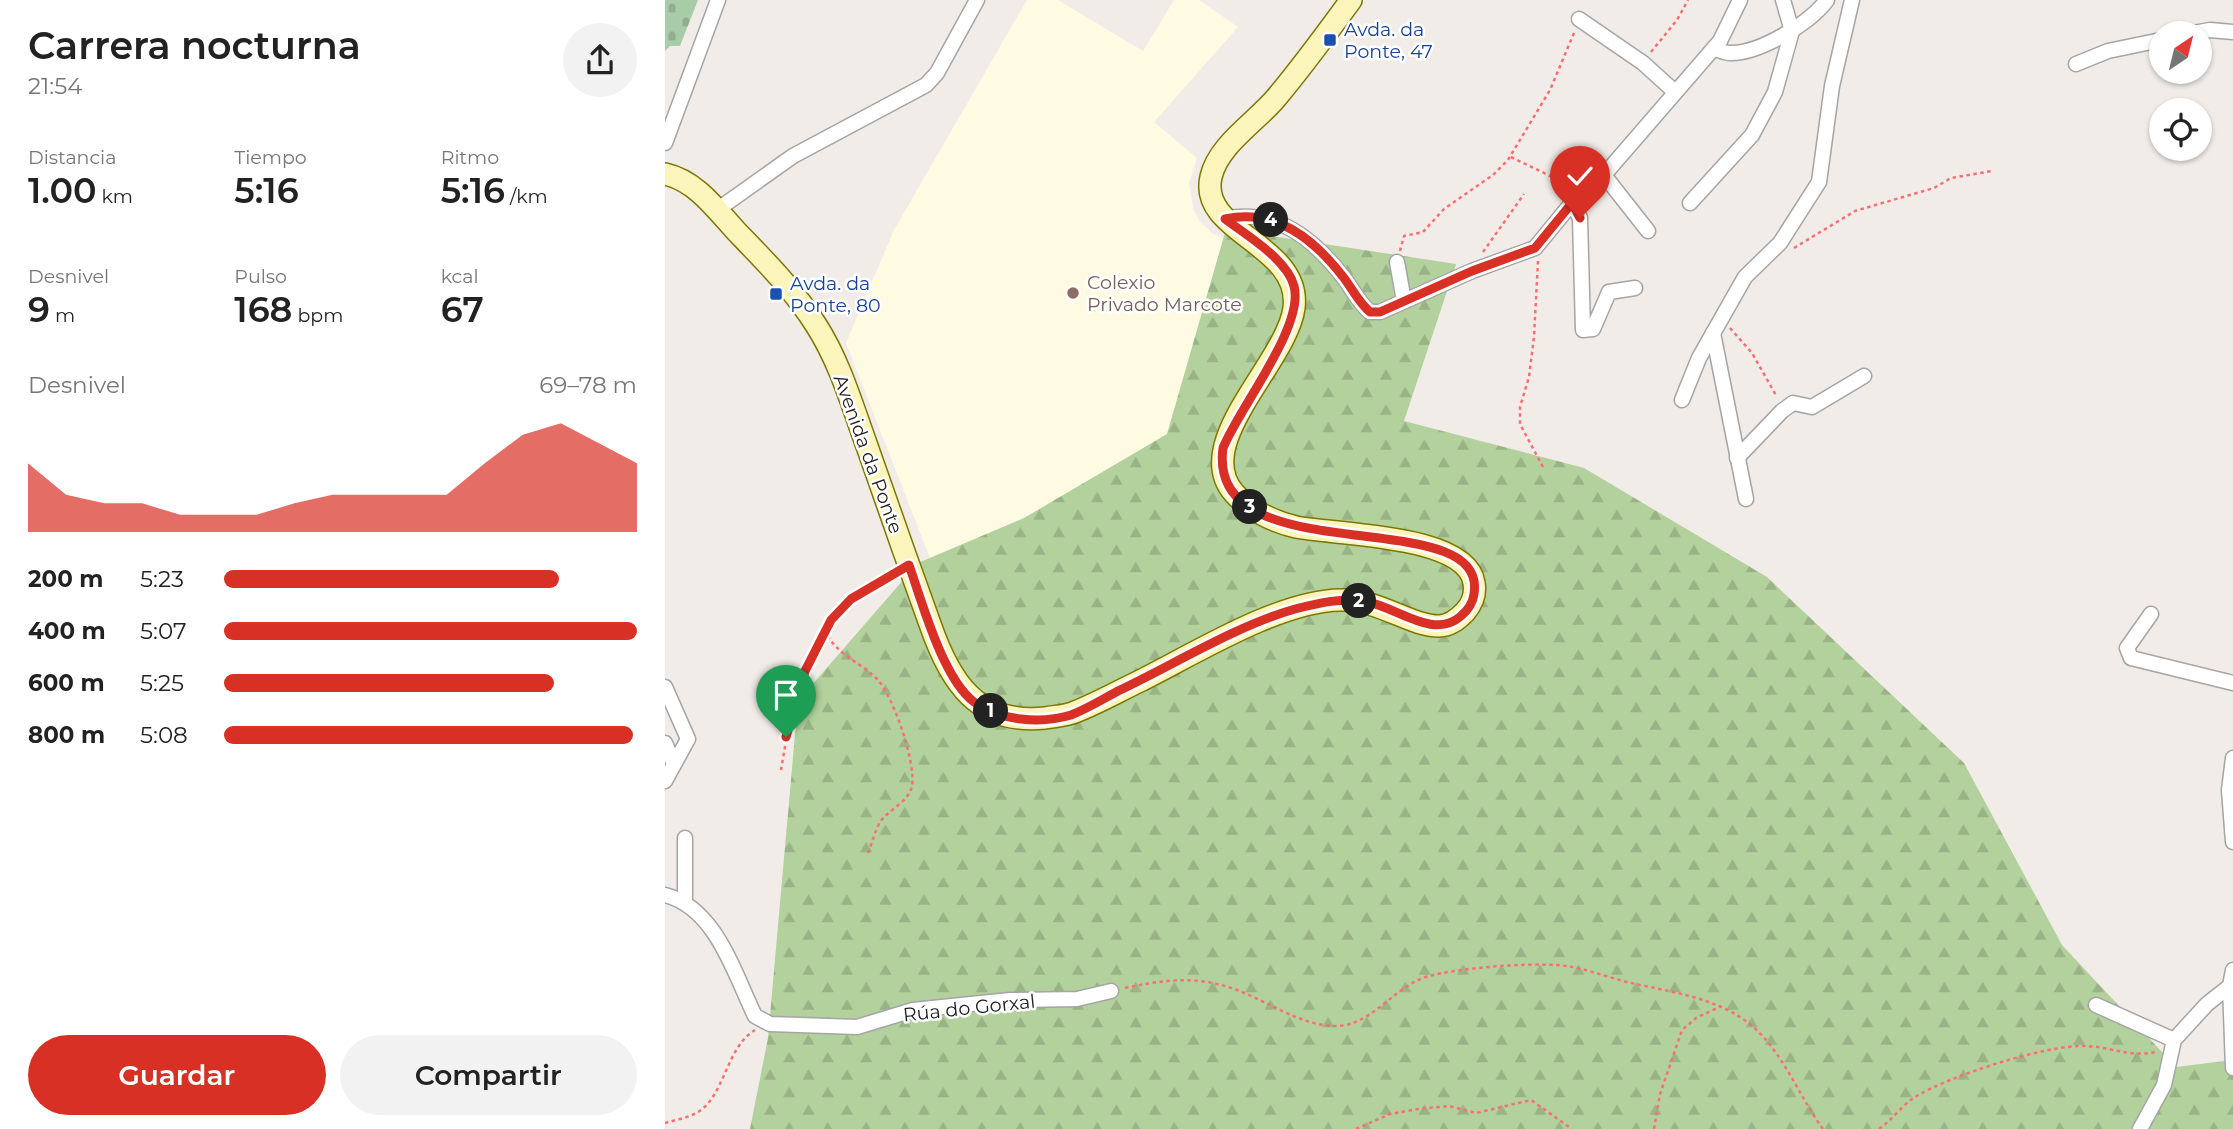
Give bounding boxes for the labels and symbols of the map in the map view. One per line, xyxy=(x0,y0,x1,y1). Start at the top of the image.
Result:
place label: Avda. da Ponte, 47 xyxy=(1344,18,1433,63)
north arrow xyxy=(2149,21,2212,84)
marker: Avda. da Ponte, 47 xyxy=(1322,32,1338,48)
pin xyxy=(1550,146,1610,218)
pin: 4 xyxy=(1253,202,1289,238)
place label: Colexio Privado Marcote xyxy=(1087,271,1242,316)
place label: Avda. da Ponte, 80 xyxy=(790,272,881,317)
marker: Colexio Privado Marcote xyxy=(1065,285,1081,301)
marker: Avda. da Ponte, 80 xyxy=(768,286,784,302)
street label: Avenida da Ponte xyxy=(829,371,907,537)
pin: 3 xyxy=(1233,490,1267,524)
pin: 2 xyxy=(1341,584,1377,618)
pin xyxy=(756,665,816,737)
pin: 1 xyxy=(973,694,1009,728)
street label: Rúa do Gorxal xyxy=(902,990,1036,1026)

